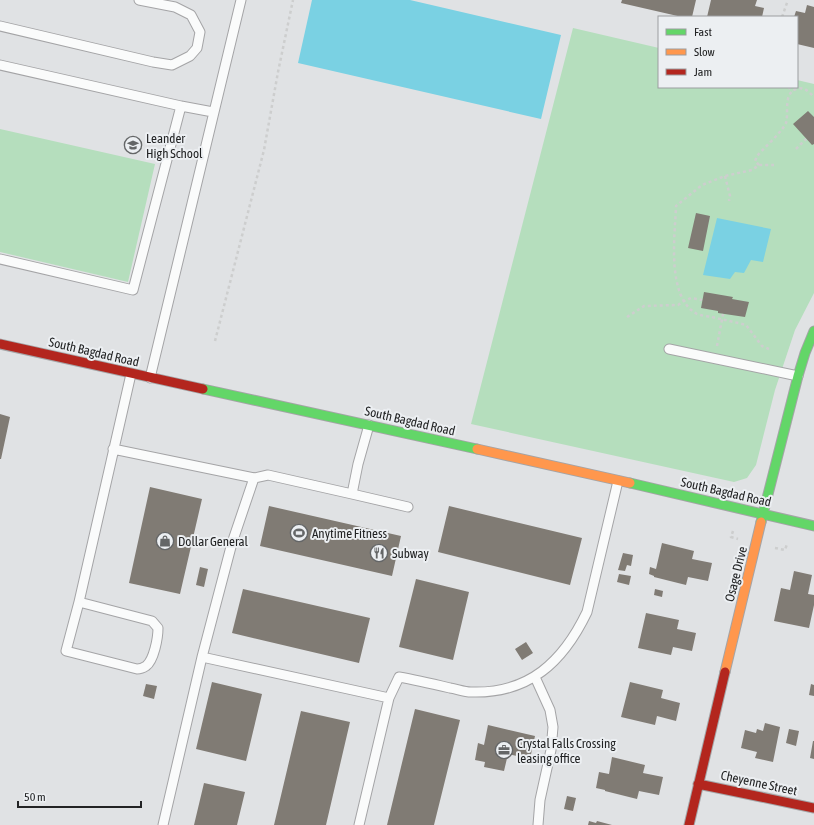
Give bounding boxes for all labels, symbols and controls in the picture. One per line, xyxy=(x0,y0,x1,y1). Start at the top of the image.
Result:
legend xyxy=(658,16,798,88)
text: Fast xyxy=(694,25,712,39)
text: Slow xyxy=(694,45,715,59)
text: Jam xyxy=(694,65,712,79)
place label: Leander High School xyxy=(146,131,203,161)
school or university icon: Leander High School xyxy=(123,135,143,155)
street label: South Bagdad Road xyxy=(47,334,141,370)
street label: South Bagdad Road xyxy=(363,403,457,439)
street label: South Bagdad Road xyxy=(679,474,773,510)
sports icon: Anytime Fitness xyxy=(289,523,309,543)
place label: Anytime Fitness xyxy=(312,526,388,541)
shop icon: Dollar General xyxy=(155,531,175,551)
place label: Dollar General xyxy=(178,534,249,549)
restaurant icon: Subway xyxy=(369,543,389,563)
street label: Osage Drive xyxy=(722,545,750,603)
place label: Subway xyxy=(392,546,429,561)
place label: Crystal Falls Crossing leasing office xyxy=(517,736,616,766)
office icon: Crystal Falls Crossing leasing office xyxy=(494,740,514,760)
street label: Cheyenne Street xyxy=(719,768,799,798)
scale bar xyxy=(18,783,141,809)
text: 50 m xyxy=(24,790,46,804)

